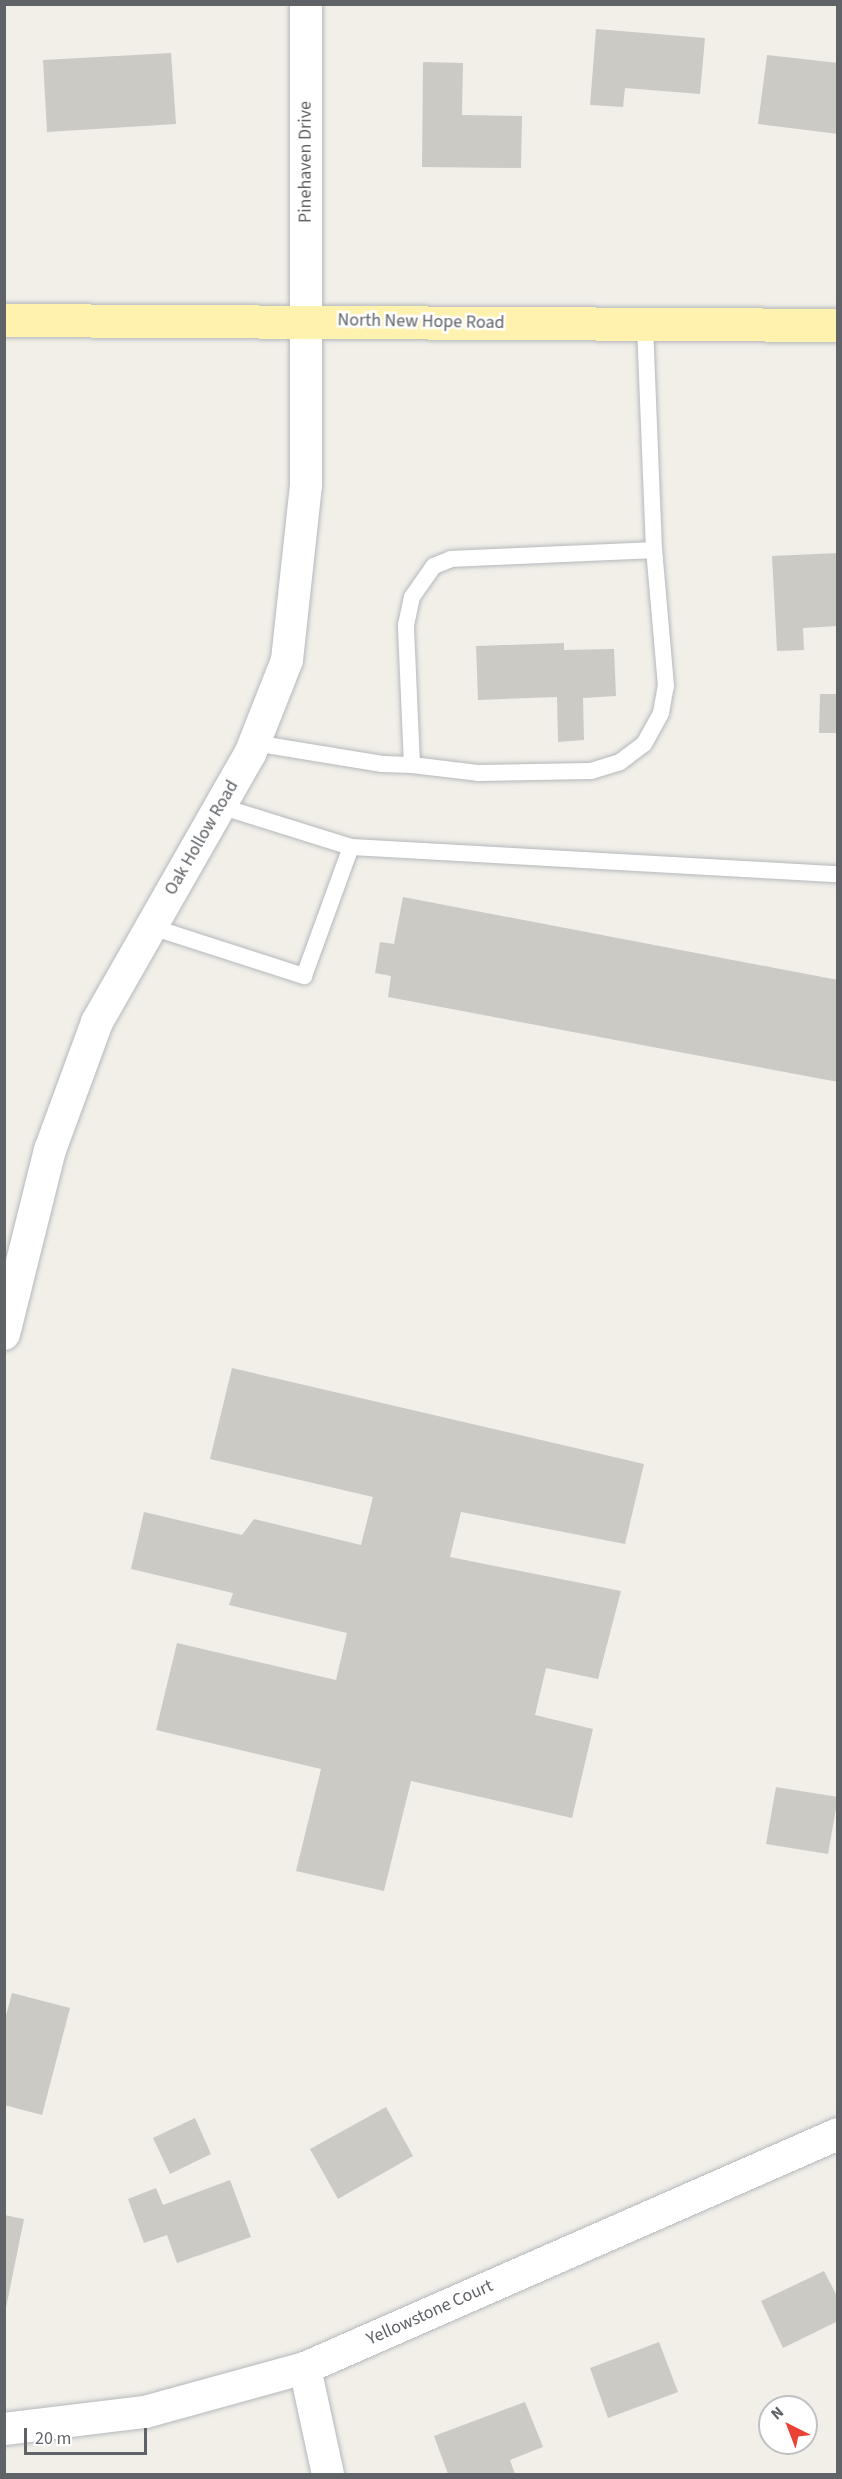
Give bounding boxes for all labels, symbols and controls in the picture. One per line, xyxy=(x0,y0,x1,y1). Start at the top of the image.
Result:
street label: Pinehaven Drive xyxy=(295,101,317,223)
street label: North New Hope Road xyxy=(337,310,505,334)
street label: Oak Hollow Road xyxy=(160,777,244,899)
street label: Yellowstone Court xyxy=(364,2276,496,2350)
north arrow xyxy=(758,2395,818,2455)
text: N xyxy=(766,2401,789,2425)
scale bar xyxy=(27,2416,150,2454)
text: 20 m xyxy=(35,2426,71,2451)

